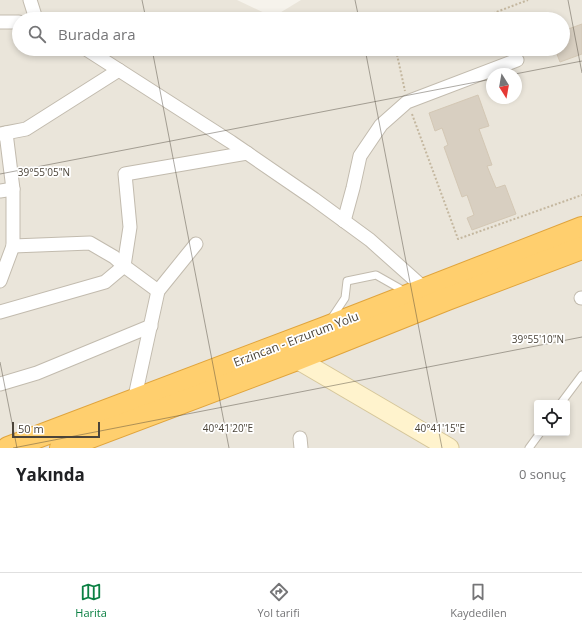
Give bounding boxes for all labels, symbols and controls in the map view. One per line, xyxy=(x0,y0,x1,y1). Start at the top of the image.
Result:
search box xyxy=(12,12,570,56)
icon: search xyxy=(26,23,48,45)
text: Burada ara xyxy=(58,24,136,44)
north arrow xyxy=(486,68,522,104)
text: 39°55'05"N xyxy=(18,165,70,179)
street label: Erzincan - Erzurum Yolu xyxy=(231,307,361,371)
text: 39°55'10"N xyxy=(512,332,564,346)
map controls xyxy=(534,400,570,436)
button: locate xyxy=(534,400,570,436)
scale bar xyxy=(12,420,100,439)
text: 50 m xyxy=(18,421,44,436)
text: 40°41'20"E xyxy=(203,421,253,435)
text: 40°41'15"E xyxy=(415,421,465,435)
text: Yakında xyxy=(16,463,85,486)
text: 0 sonuç xyxy=(519,465,566,483)
tab: Harita xyxy=(75,581,107,620)
tab: Yol tarifi xyxy=(257,581,300,620)
tab: Kaydedilen xyxy=(450,581,507,620)

